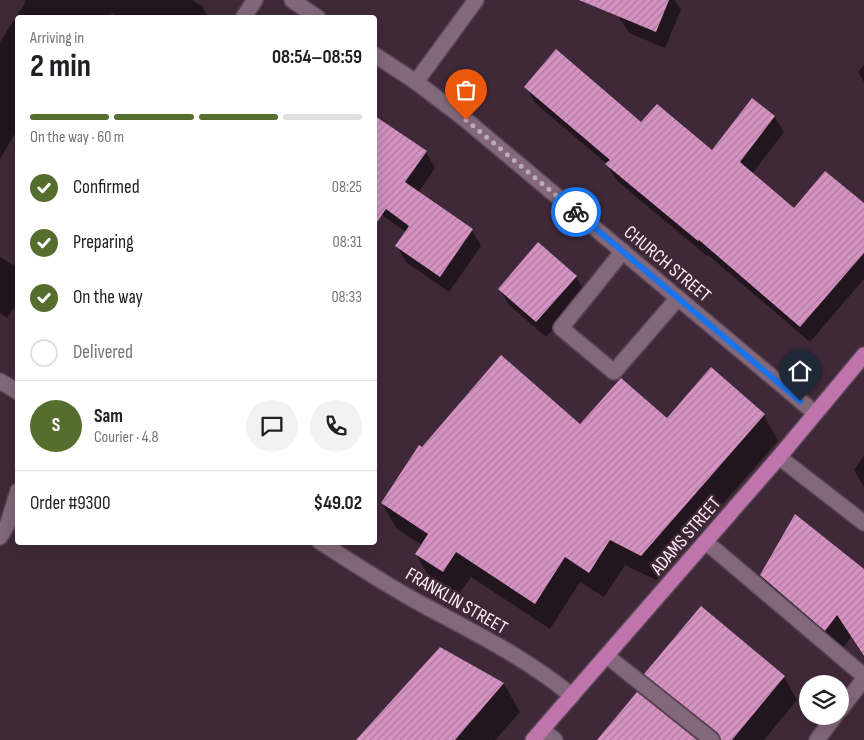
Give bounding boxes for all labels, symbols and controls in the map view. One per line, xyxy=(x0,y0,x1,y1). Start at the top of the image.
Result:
text: Arriving in xyxy=(30,29,84,48)
text: 08:54–08:59 xyxy=(272,46,362,69)
text: 2 min xyxy=(30,47,91,86)
pin xyxy=(445,69,487,120)
icon: bag xyxy=(452,76,480,104)
text: On the way · 60 m xyxy=(30,128,124,147)
icon: check xyxy=(30,174,58,202)
text: Confirmed xyxy=(73,176,140,199)
text: 08:25 xyxy=(332,178,362,197)
courier xyxy=(551,187,601,237)
icon: bike xyxy=(562,198,590,226)
street label: CHURCH STREET xyxy=(619,221,716,307)
icon: check xyxy=(30,229,58,257)
text: Preparing xyxy=(73,231,134,254)
text: 08:31 xyxy=(333,233,362,252)
icon: check xyxy=(30,284,58,312)
text: On the way xyxy=(73,286,143,309)
text: 08:33 xyxy=(331,288,362,307)
text: Delivered xyxy=(73,341,133,364)
pin xyxy=(779,350,821,401)
icon: home xyxy=(786,357,814,385)
button: chat xyxy=(246,400,298,452)
button: phone xyxy=(310,400,362,452)
text: Sam xyxy=(94,405,123,428)
text: S xyxy=(52,414,60,437)
text: Courier · 4.8 xyxy=(94,428,158,447)
text: Order #9300 xyxy=(30,492,111,515)
text: $49.02 xyxy=(313,492,362,515)
street label: ADAMS STREET xyxy=(645,492,726,580)
street label: FRANKLIN STREET xyxy=(401,563,512,640)
map controls xyxy=(799,675,849,725)
button: layers xyxy=(799,675,849,725)

